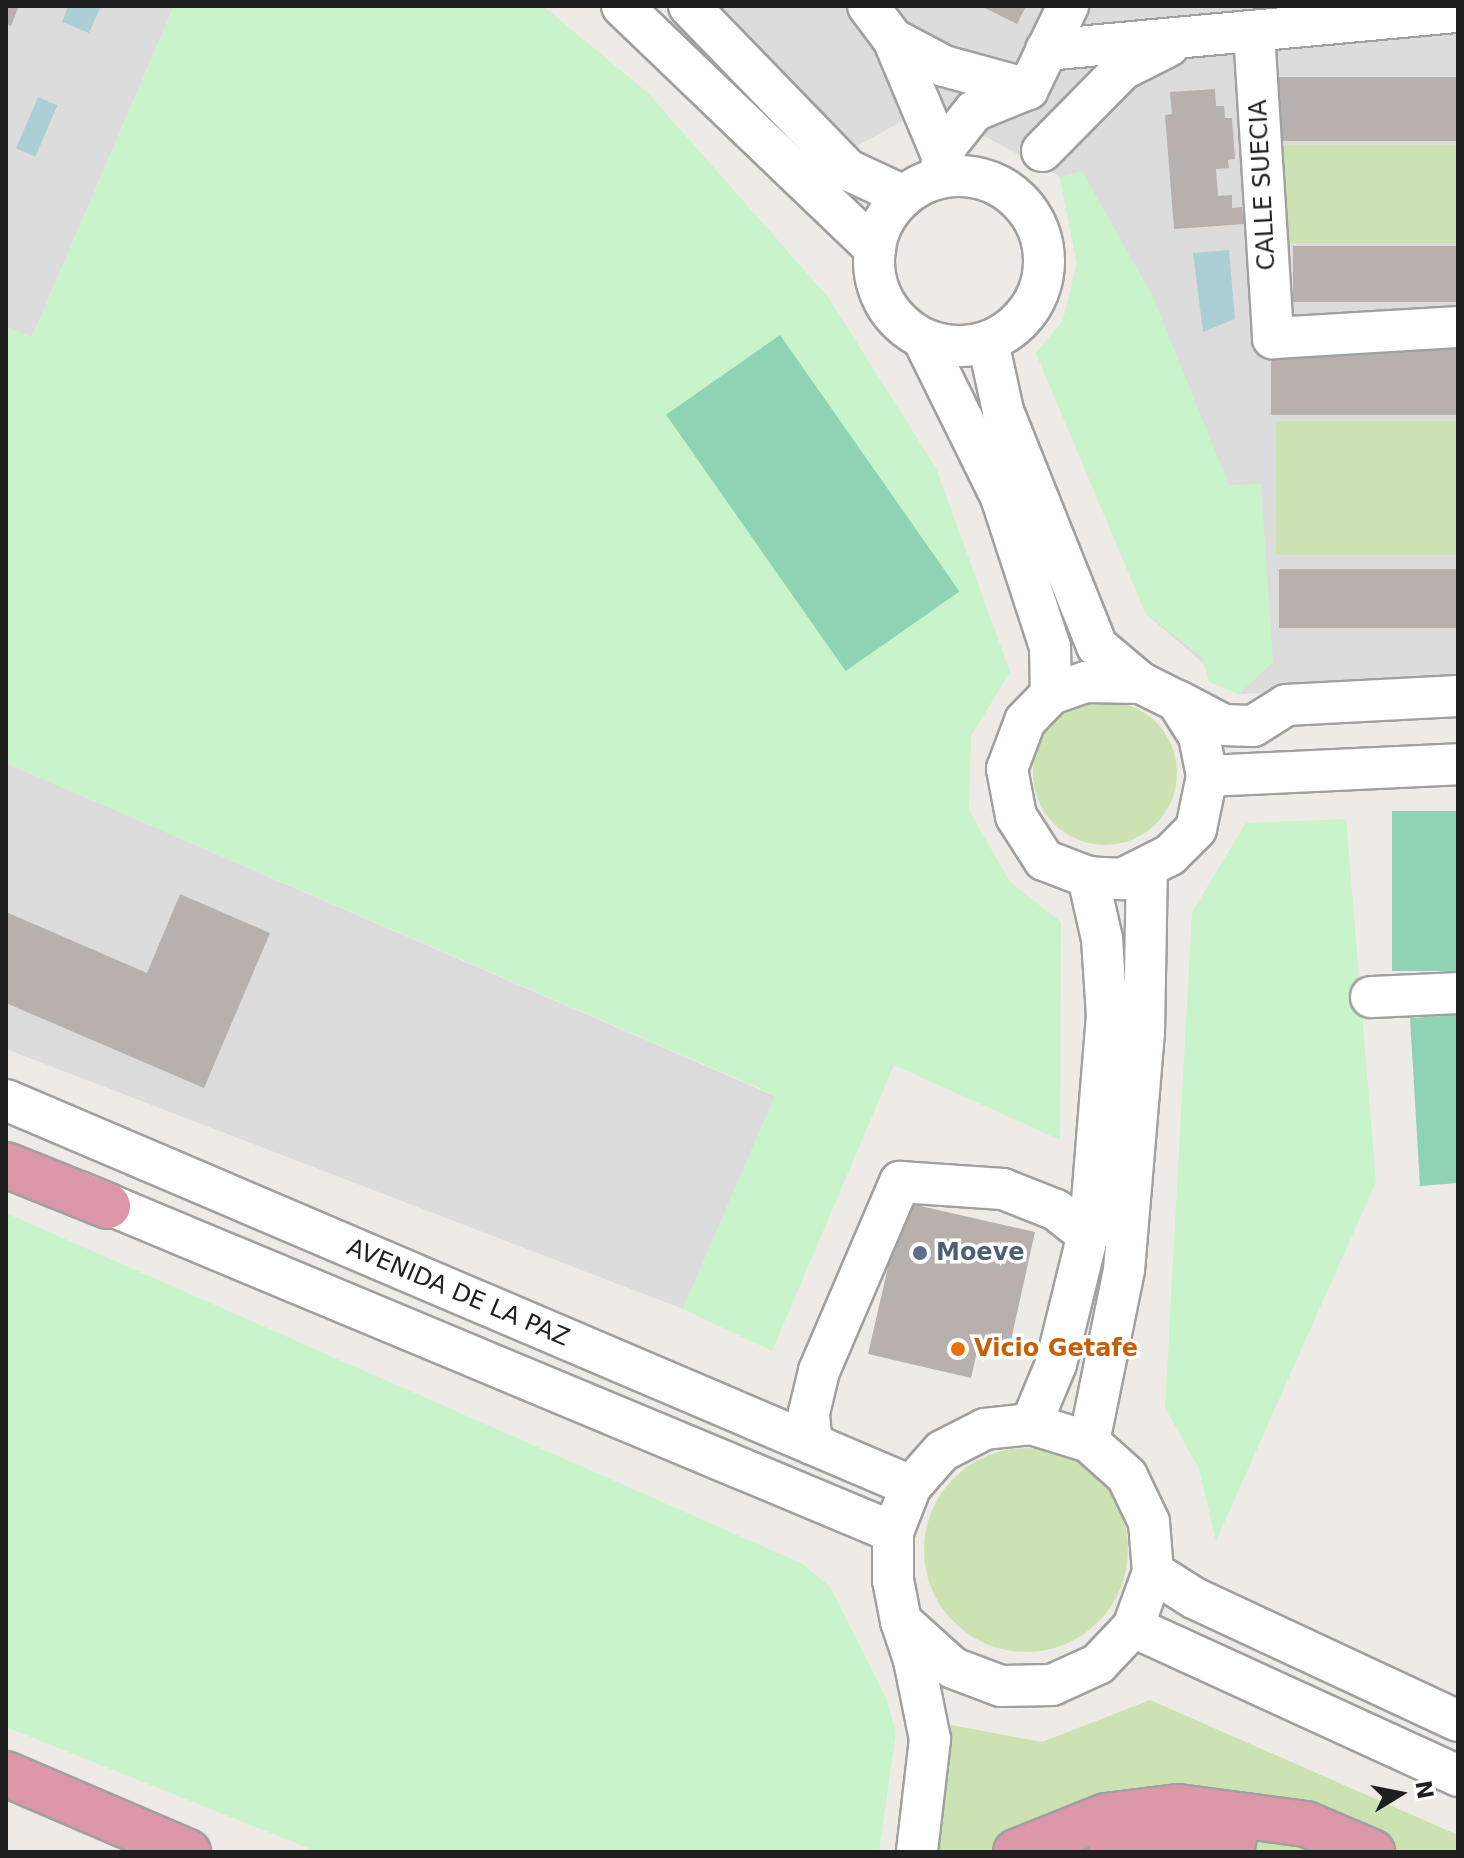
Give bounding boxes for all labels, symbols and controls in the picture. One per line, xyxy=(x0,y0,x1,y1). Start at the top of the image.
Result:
street label: CALLE SUECIA xyxy=(1244,99,1282,271)
street label: AVENIDA DE LA PAZ xyxy=(343,1233,573,1353)
place label: Moeve xyxy=(936,1239,1025,1267)
marker: Moeve xyxy=(911,1244,929,1262)
place label: Vicio Getafe xyxy=(974,1335,1138,1363)
marker: Vicio Getafe xyxy=(949,1340,967,1358)
north arrow xyxy=(1360,1754,1440,1834)
text: N xyxy=(1410,1778,1438,1801)

